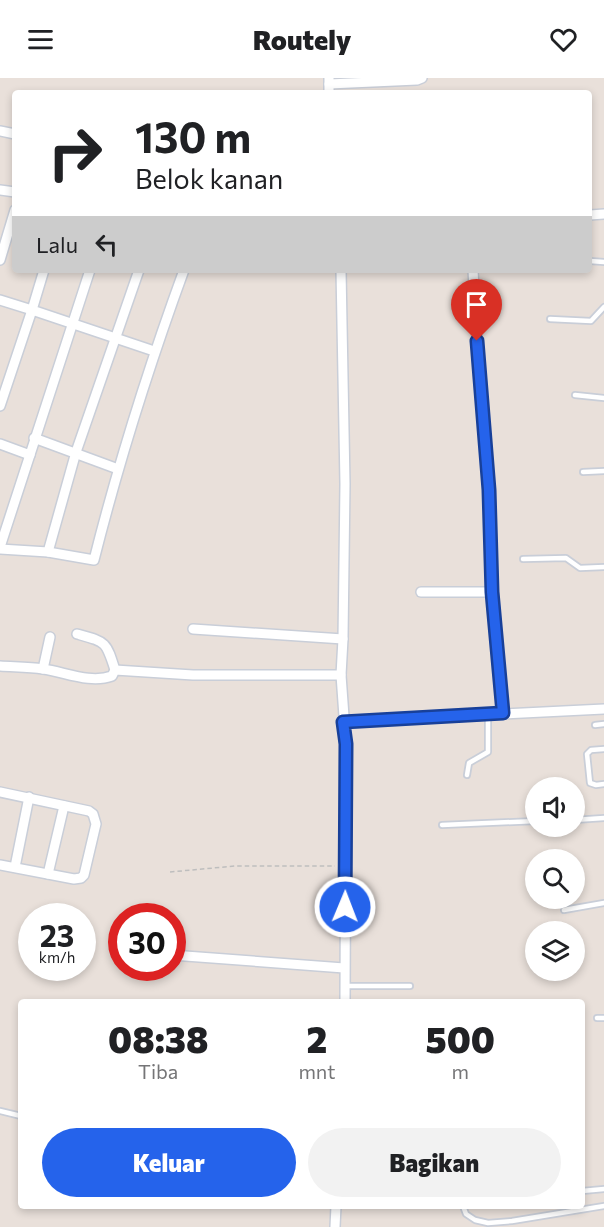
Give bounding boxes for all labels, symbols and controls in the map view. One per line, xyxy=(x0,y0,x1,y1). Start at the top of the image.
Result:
icon: menu xyxy=(24,23,57,56)
text: Routely xyxy=(253,23,351,56)
icon: heart xyxy=(547,23,580,56)
text: 130 m xyxy=(135,110,251,162)
icon: right xyxy=(36,114,114,192)
text: Belok kanan xyxy=(135,162,283,195)
icon: left xyxy=(90,228,123,261)
text: Lalu xyxy=(36,231,78,258)
pin xyxy=(451,279,502,341)
icon: arrive xyxy=(460,288,493,321)
map controls xyxy=(525,777,585,981)
button: sound xyxy=(525,777,585,837)
button: search xyxy=(525,849,585,909)
position arrow xyxy=(313,875,377,939)
speed limit sign: 30 xyxy=(108,903,186,981)
text: 23 xyxy=(40,916,74,953)
button: layers xyxy=(525,921,585,981)
text: km/h xyxy=(39,948,75,966)
text: 08:38 xyxy=(108,1016,208,1060)
text: 2 xyxy=(307,1016,327,1060)
text: 500 xyxy=(426,1016,495,1060)
text: Tiba xyxy=(138,1059,178,1083)
text: mnt xyxy=(298,1059,336,1083)
text: m xyxy=(452,1059,469,1083)
button: Keluar xyxy=(42,1128,296,1197)
button: Bagikan xyxy=(308,1128,561,1197)

